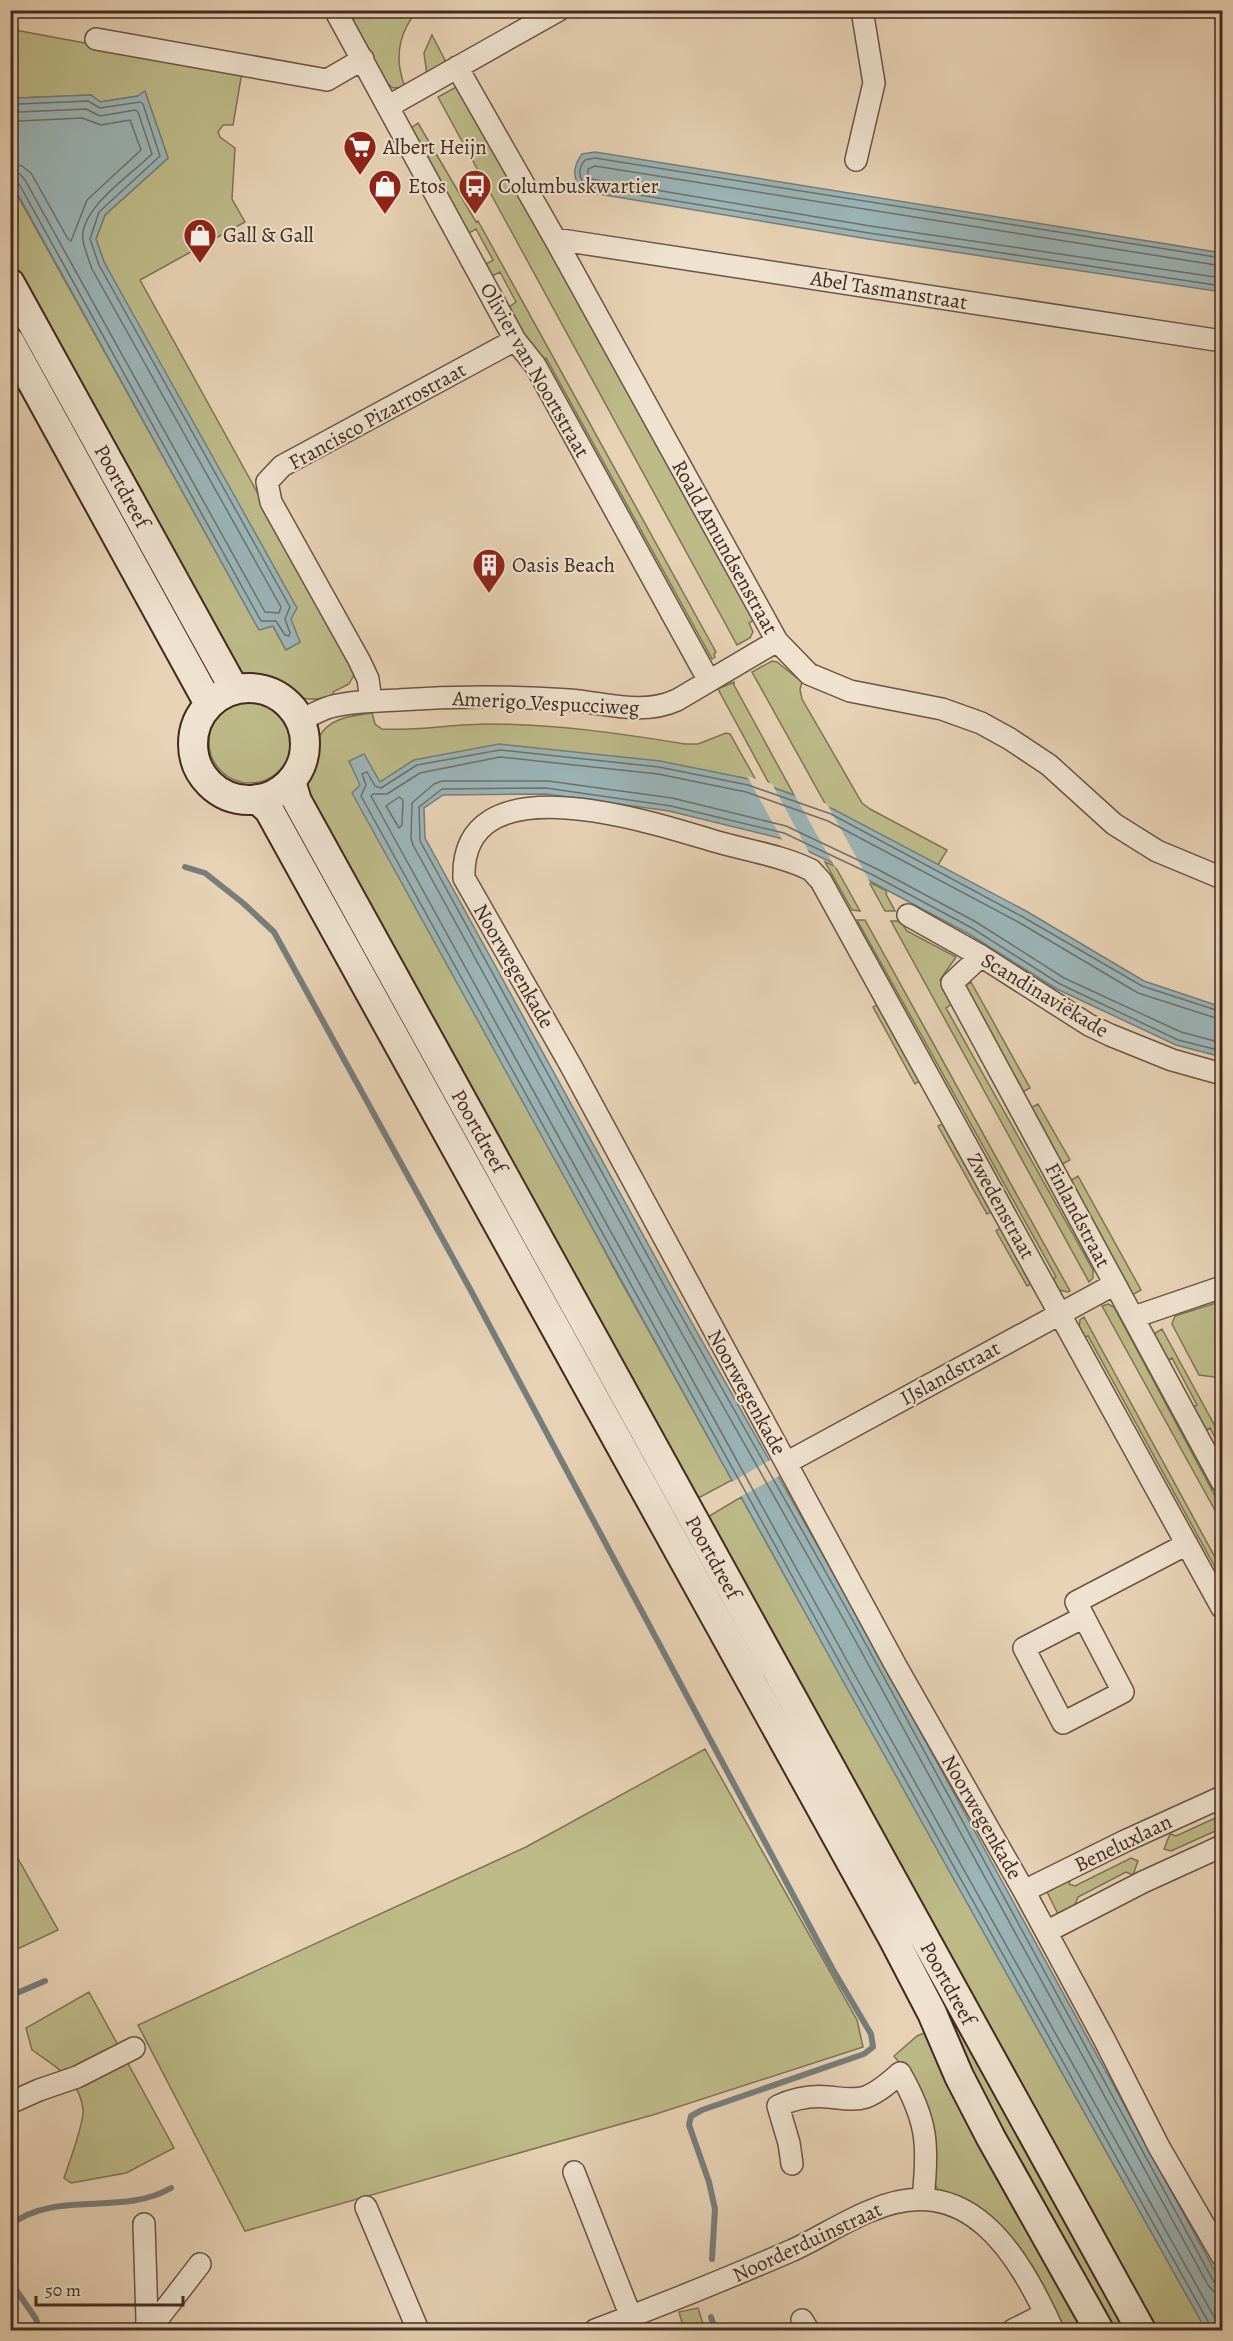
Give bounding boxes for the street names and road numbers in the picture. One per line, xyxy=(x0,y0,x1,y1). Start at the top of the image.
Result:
street label: Abel Tasmanstraat xyxy=(808,264,969,316)
street label: Olivier van Noortstraat xyxy=(474,278,596,462)
street label: Francisco Pizarrostraat xyxy=(283,356,471,476)
street label: Poortdreef xyxy=(88,439,158,535)
street label: Roald Amundsenstraat xyxy=(665,455,785,639)
street label: Amerigo Vespucciweg xyxy=(451,684,641,722)
street label: Noorwegenkade xyxy=(467,899,561,1033)
street label: Scandinaviëkade xyxy=(976,946,1114,1044)
street label: Poortdreef xyxy=(445,1084,515,1180)
street label: Zwedenstraat xyxy=(960,1148,1042,1264)
street label: Finlandstraat xyxy=(1039,1158,1117,1272)
street label: Noorwegenkade xyxy=(701,1324,793,1460)
street label: IJslandstraat xyxy=(895,1334,1005,1412)
street label: Poortdreef xyxy=(679,1510,749,1606)
street label: Noorwegenkade xyxy=(935,1750,1029,1884)
street label: Beneluxlaan xyxy=(1070,1807,1176,1879)
street label: Poortdreef xyxy=(914,1936,984,2032)
street label: Noorderduinstraat xyxy=(728,2195,886,2289)

